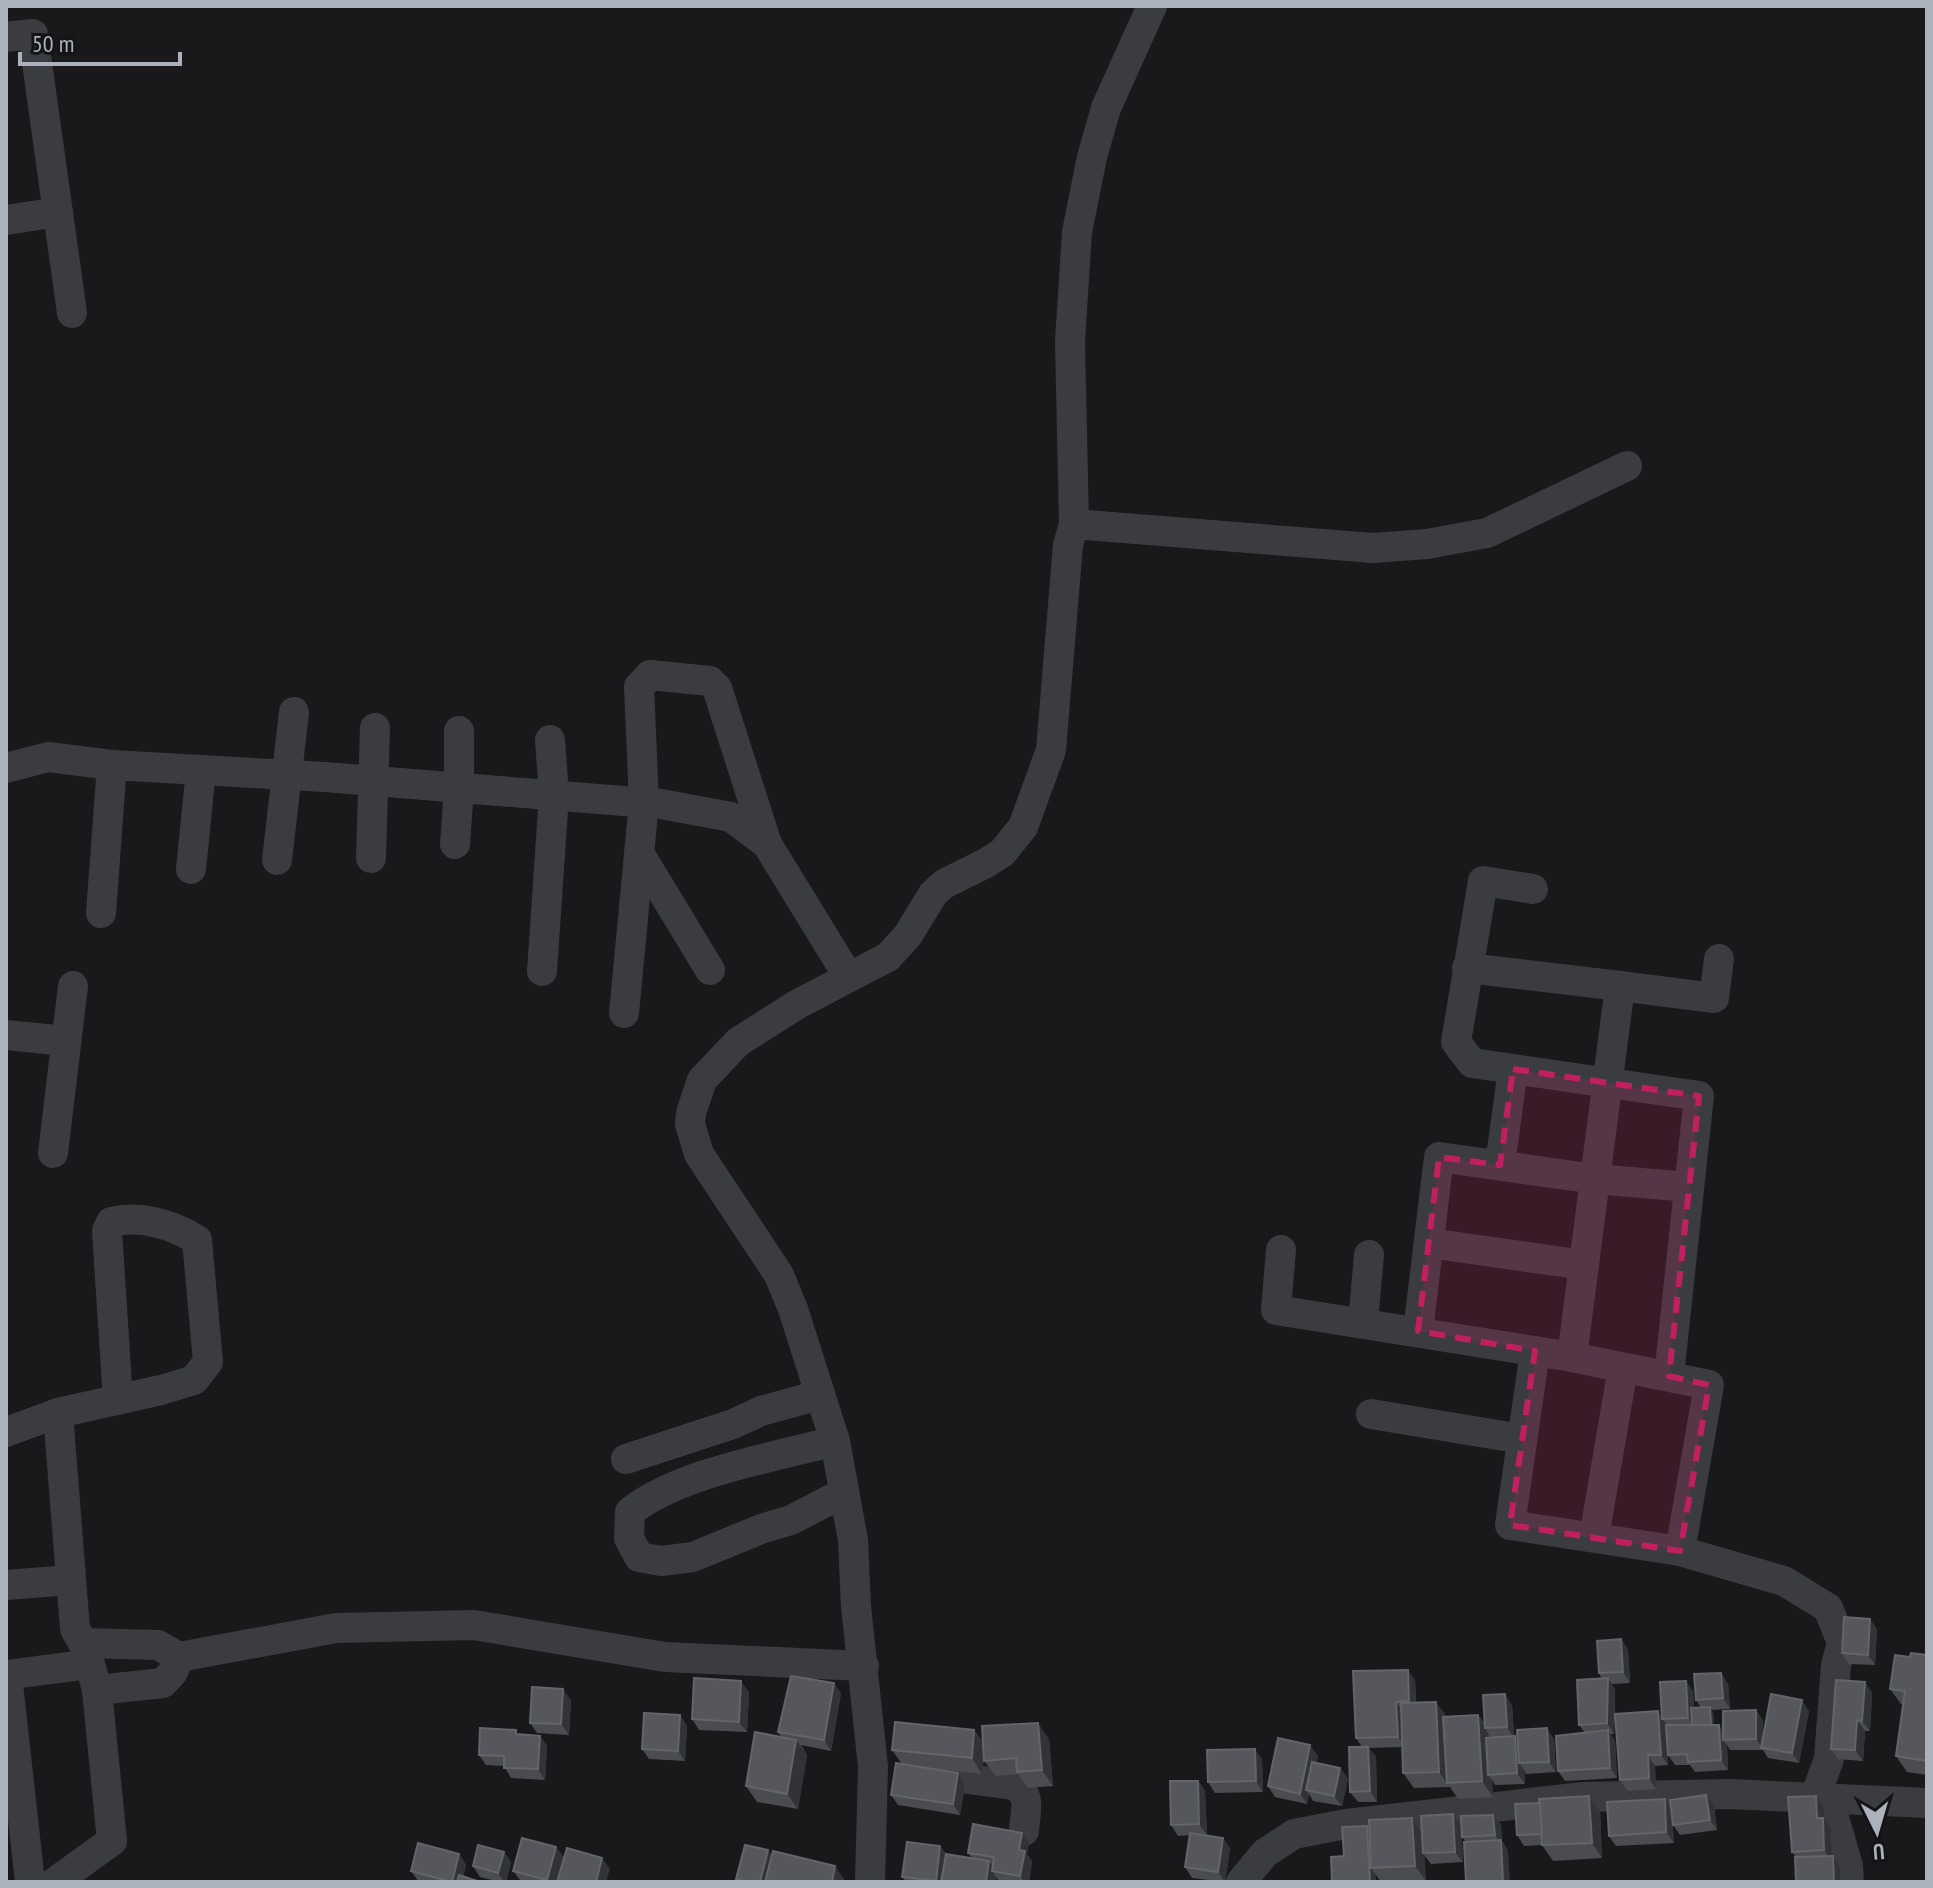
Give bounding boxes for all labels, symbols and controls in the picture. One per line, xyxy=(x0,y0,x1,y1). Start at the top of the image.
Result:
scale bar xyxy=(20,16,180,66)
text: 50 m xyxy=(32,28,74,59)
north arrow xyxy=(1837,1792,1917,1872)
text: U xyxy=(1872,1837,1886,1866)

